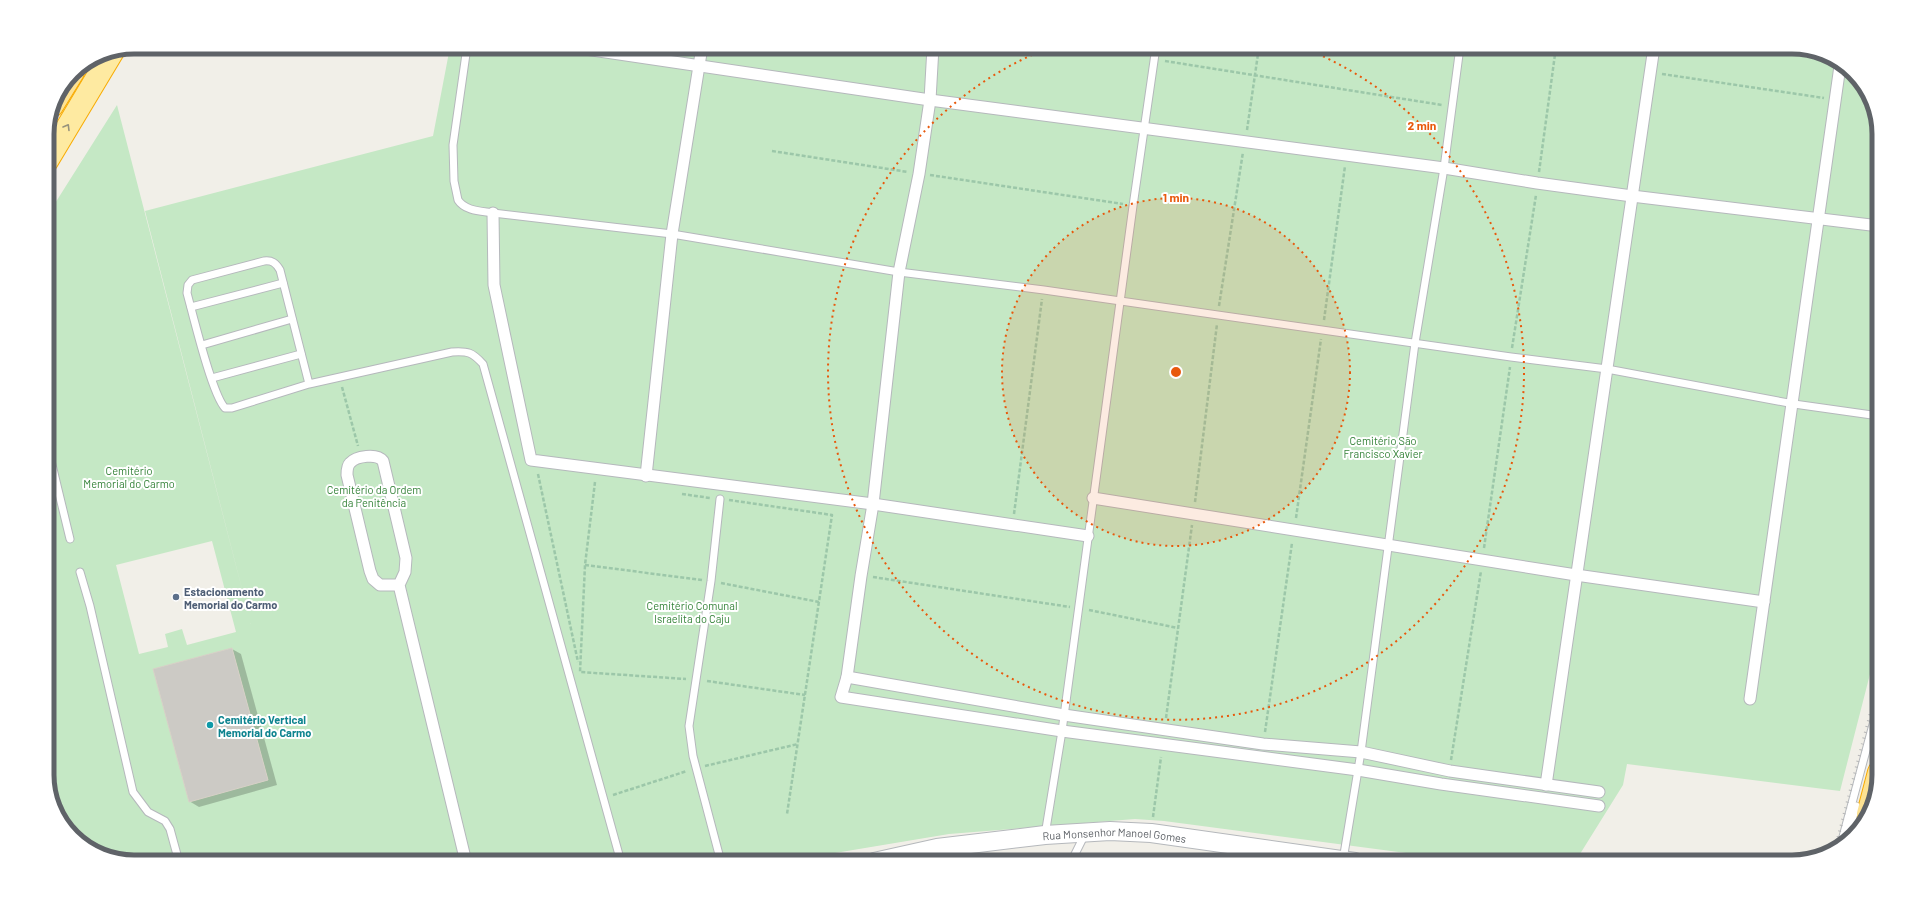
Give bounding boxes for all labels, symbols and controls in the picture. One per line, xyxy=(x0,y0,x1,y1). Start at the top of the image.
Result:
text: 2 min xyxy=(1408,118,1436,132)
one-way arrow xyxy=(62,124,70,131)
text: 1 min xyxy=(1163,190,1189,204)
centre of rings xyxy=(1169,365,1183,379)
park label: Cemitério São Francisco Xavier xyxy=(1343,434,1423,460)
park label: Cemitério Memorial do Carmo xyxy=(83,464,175,490)
park label: Cemitério da Ordem da Penitência xyxy=(327,483,421,509)
place label: Estacionamento Memorial do Carmo xyxy=(184,585,277,611)
marker: Estacionamento Memorial do Carmo xyxy=(171,592,181,602)
park label: Cemitério Comunal Israelita do Caju xyxy=(647,599,737,625)
place label: Cemitério Vertical Memorial do Carmo xyxy=(218,713,311,739)
marker: Cemitério Vertical Memorial do Carmo xyxy=(205,720,215,730)
street label: Rua Monsenhor Manoel Gomes xyxy=(1042,824,1187,844)

